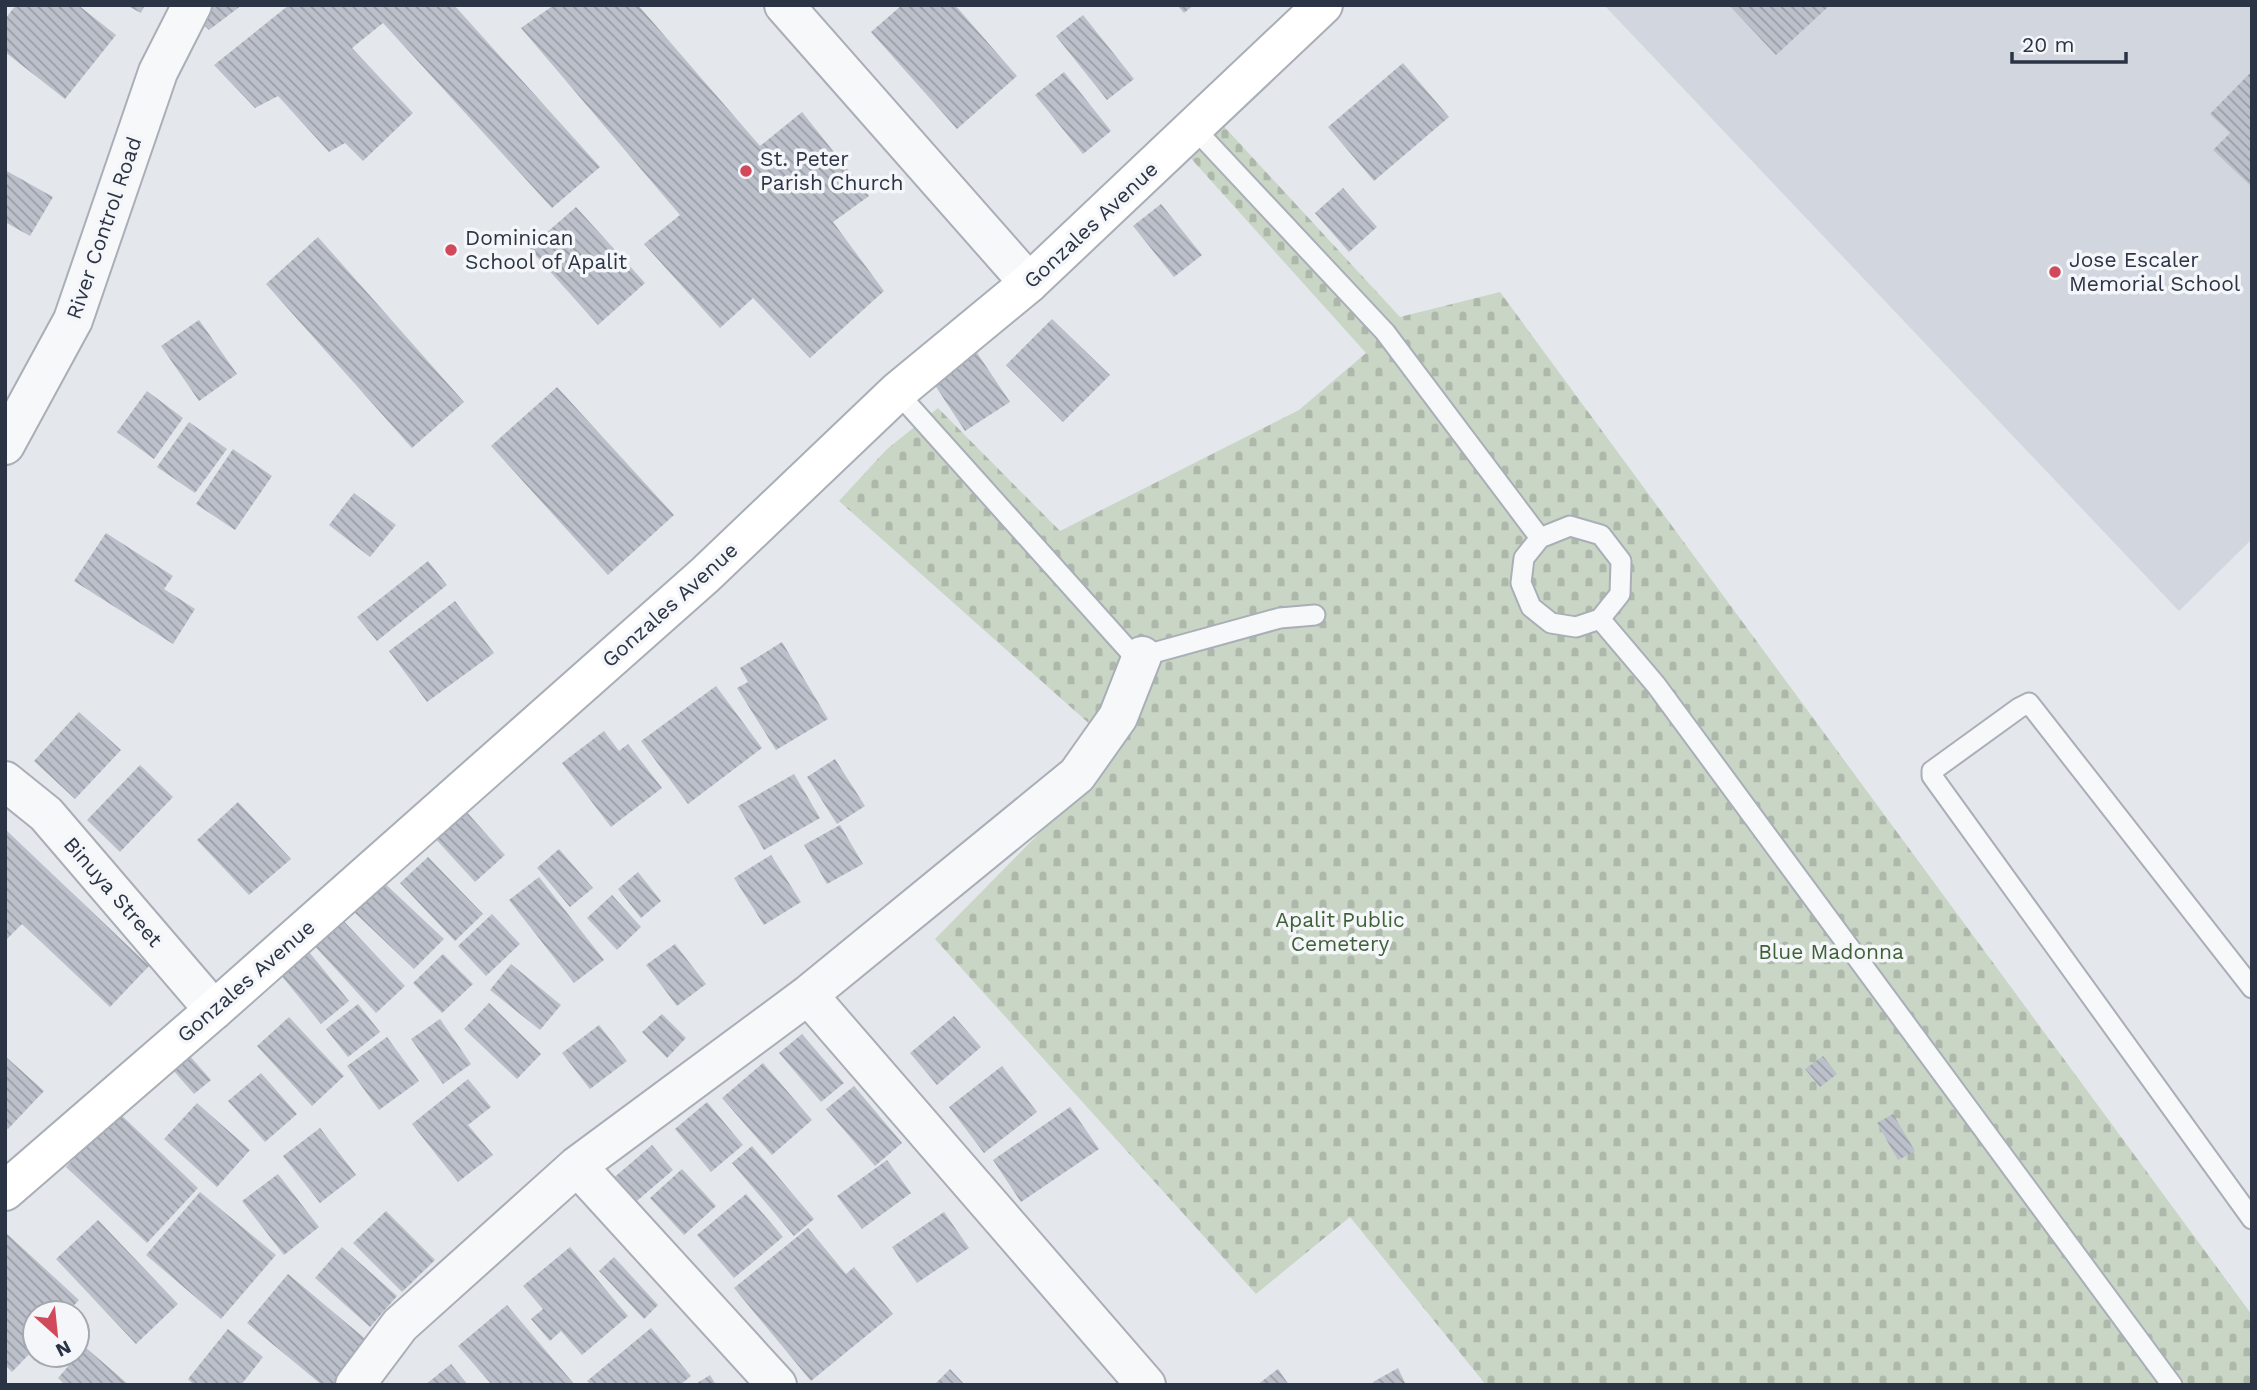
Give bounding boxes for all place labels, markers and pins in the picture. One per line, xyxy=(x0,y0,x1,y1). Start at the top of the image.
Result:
place label: St. Peter Parish Church xyxy=(760,146,903,195)
marker: St. Peter Parish Church xyxy=(738,163,754,179)
place label: Dominican School of Apalit xyxy=(465,225,627,274)
marker: Dominican School of Apalit xyxy=(443,242,459,258)
place label: Jose Escaler Memorial School xyxy=(2069,247,2241,296)
marker: Jose Escaler Memorial School xyxy=(2047,264,2063,280)

